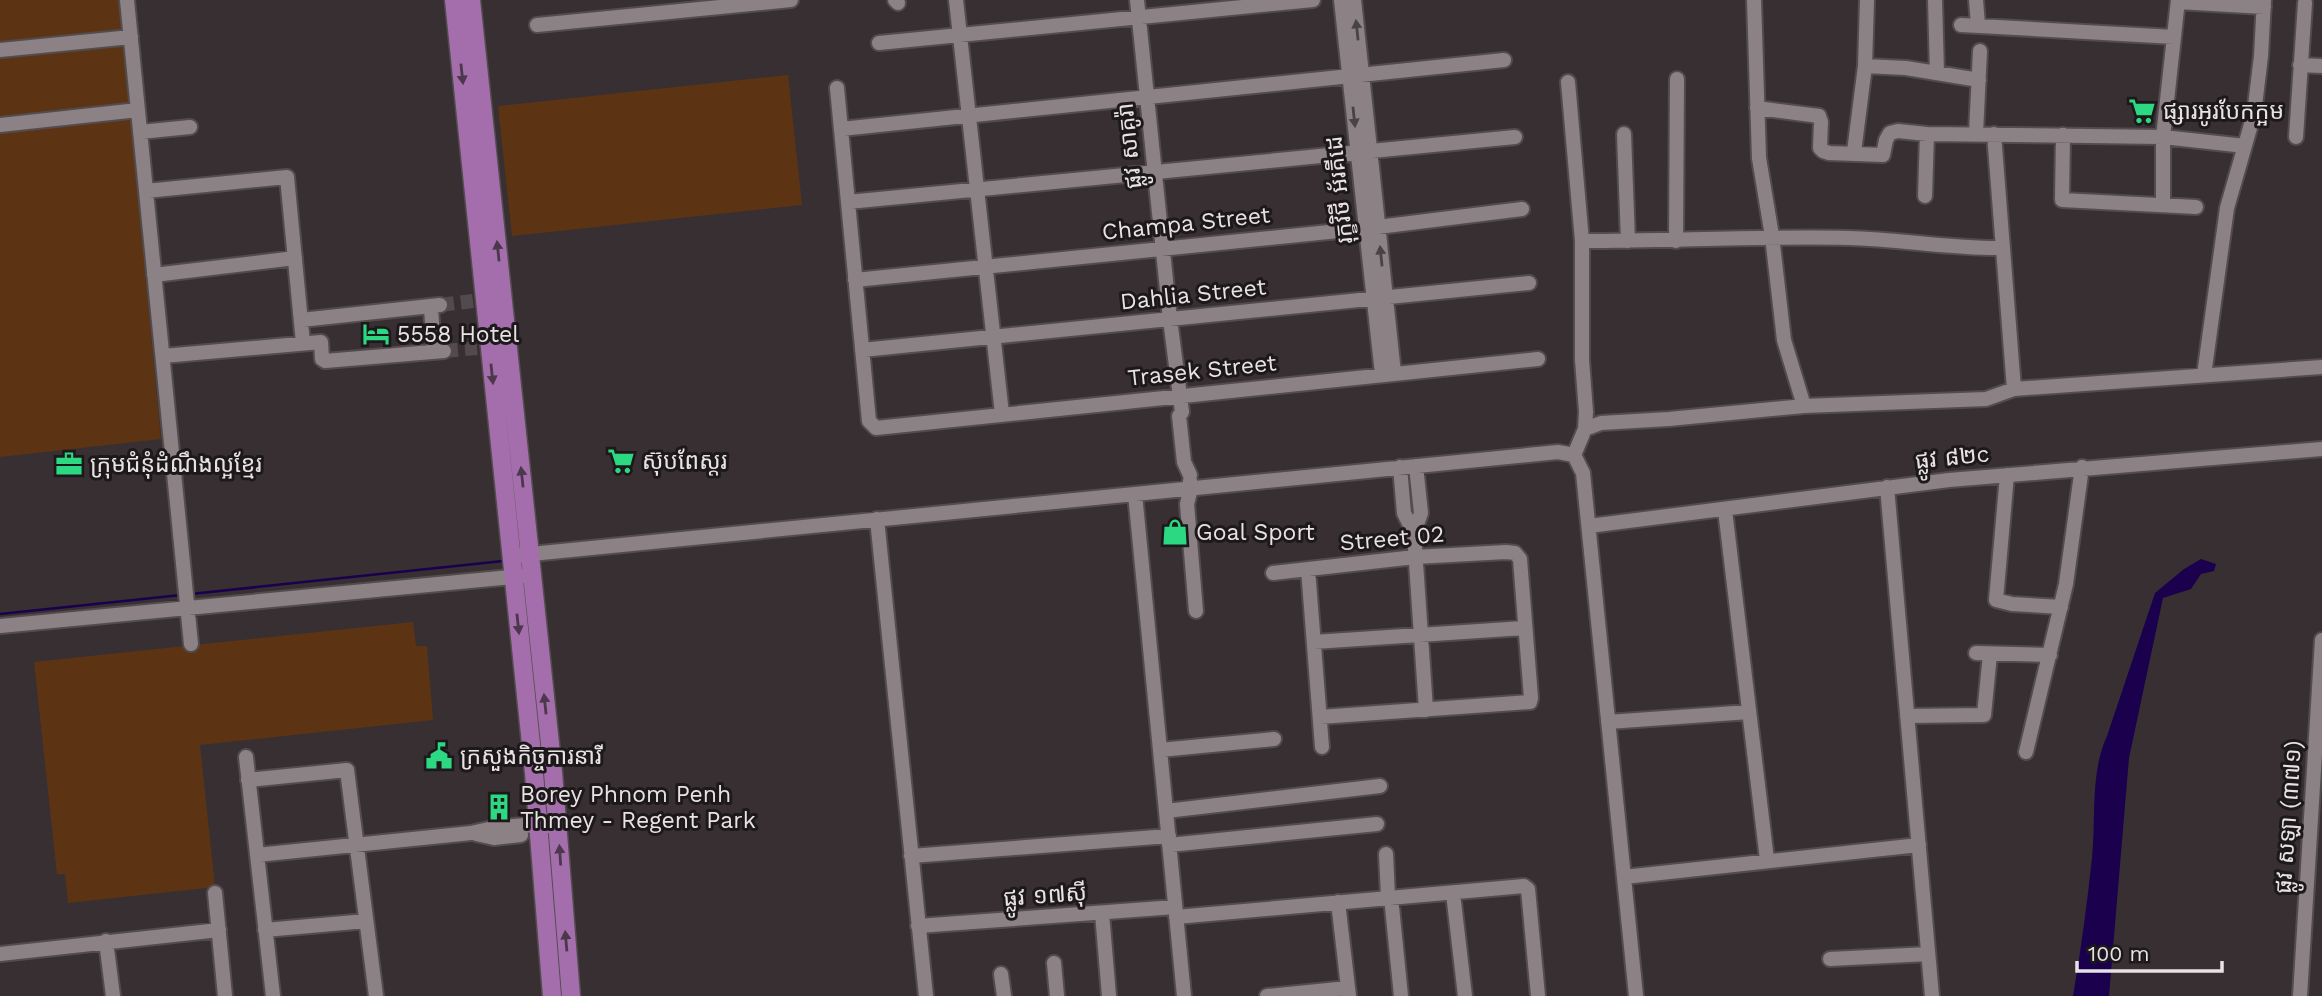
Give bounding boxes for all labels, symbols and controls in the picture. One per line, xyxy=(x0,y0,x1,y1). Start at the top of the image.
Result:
one-way arrow xyxy=(1352,19,1363,41)
one-way arrow xyxy=(456,63,467,85)
supermarket icon: ផ្សារអូរបែកក្អម xyxy=(2127,96,2157,126)
place label: ផ្សារអូរបែកក្អម xyxy=(2163,98,2284,127)
street label: ផ្លូវ សាគូរ៉ា xyxy=(1112,101,1155,190)
one-way arrow xyxy=(1348,106,1359,128)
street label: រុក្ខវិថី អ័រគីដេ xyxy=(1319,135,1359,245)
street label: Champa Street xyxy=(1101,201,1272,246)
one-way arrow xyxy=(492,240,503,262)
one-way arrow xyxy=(1376,245,1387,267)
street label: Dahlia Street xyxy=(1119,273,1268,316)
hotel icon: 5558 Hotel xyxy=(361,319,391,349)
place label: 5558 Hotel xyxy=(397,321,519,348)
street label: Trasek Street xyxy=(1126,349,1278,392)
one-way arrow xyxy=(487,363,498,385)
street label: ផ្លូវ ៨២c xyxy=(1913,440,1991,483)
supermarket icon: ស៊ុបពែស្តរ xyxy=(606,446,636,476)
place label: ស៊ុបពែស្តរ xyxy=(642,448,727,476)
office icon: ក្រុមជំនុំដំណឹងល្អខ្មែរ xyxy=(54,449,84,479)
place label: ក្រុមជំនុំដំណឹងល្អខ្មែរ xyxy=(90,450,262,479)
one-way arrow xyxy=(516,466,527,488)
shop icon: Goal Sport xyxy=(1160,517,1190,547)
place label: Goal Sport xyxy=(1196,519,1315,546)
street label: Street 02 xyxy=(1339,520,1445,557)
one-way arrow xyxy=(513,613,524,635)
one-way arrow xyxy=(540,692,551,714)
street label: ផ្លូវ សឡា (៣៧១) xyxy=(2270,739,2315,895)
public building icon: ក្រសួងកិច្ចការនារី xyxy=(424,741,454,771)
place label: ក្រសួងកិច្ចការនារី xyxy=(460,743,603,771)
place label: Borey Phnom Penh Thmey - Regent Park xyxy=(520,781,756,834)
building icon: Borey Phnom Penh Thmey - Regent Park xyxy=(484,792,514,822)
one-way arrow xyxy=(554,844,565,866)
street label: ផ្លូវ ១៧ស៊ី xyxy=(1002,879,1088,920)
one-way arrow xyxy=(560,929,571,951)
scale bar xyxy=(2077,930,2222,974)
text: 100 m xyxy=(2088,941,2150,966)

